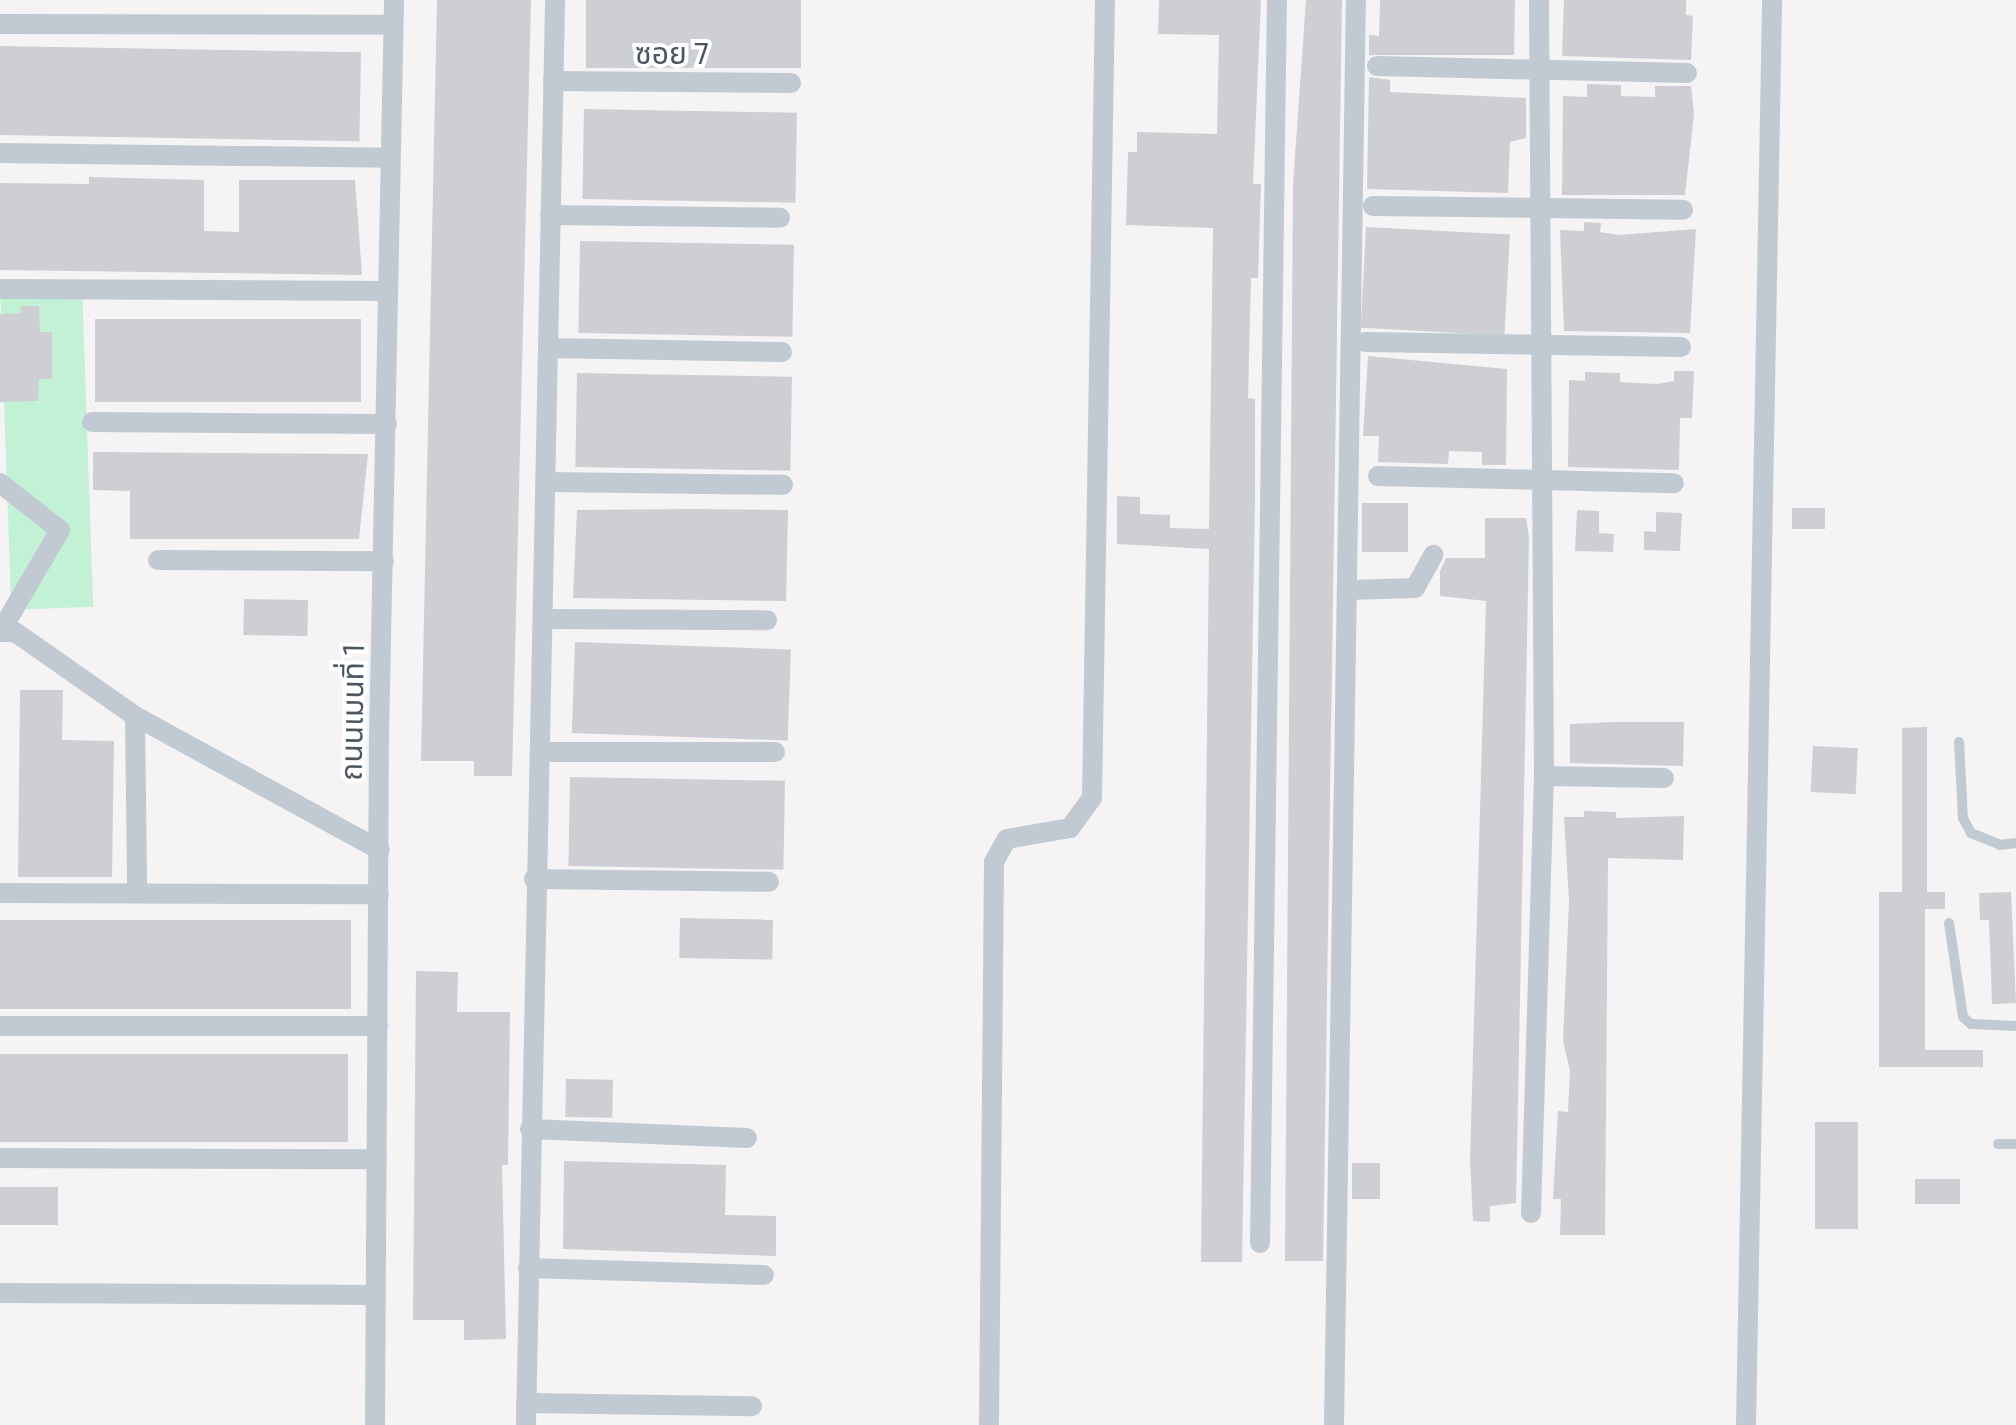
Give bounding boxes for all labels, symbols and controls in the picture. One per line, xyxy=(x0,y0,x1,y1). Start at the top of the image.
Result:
street label: ซอย 7 xyxy=(635,34,709,70)
street label: ถนนเมนที่ 1 xyxy=(332,643,370,781)

